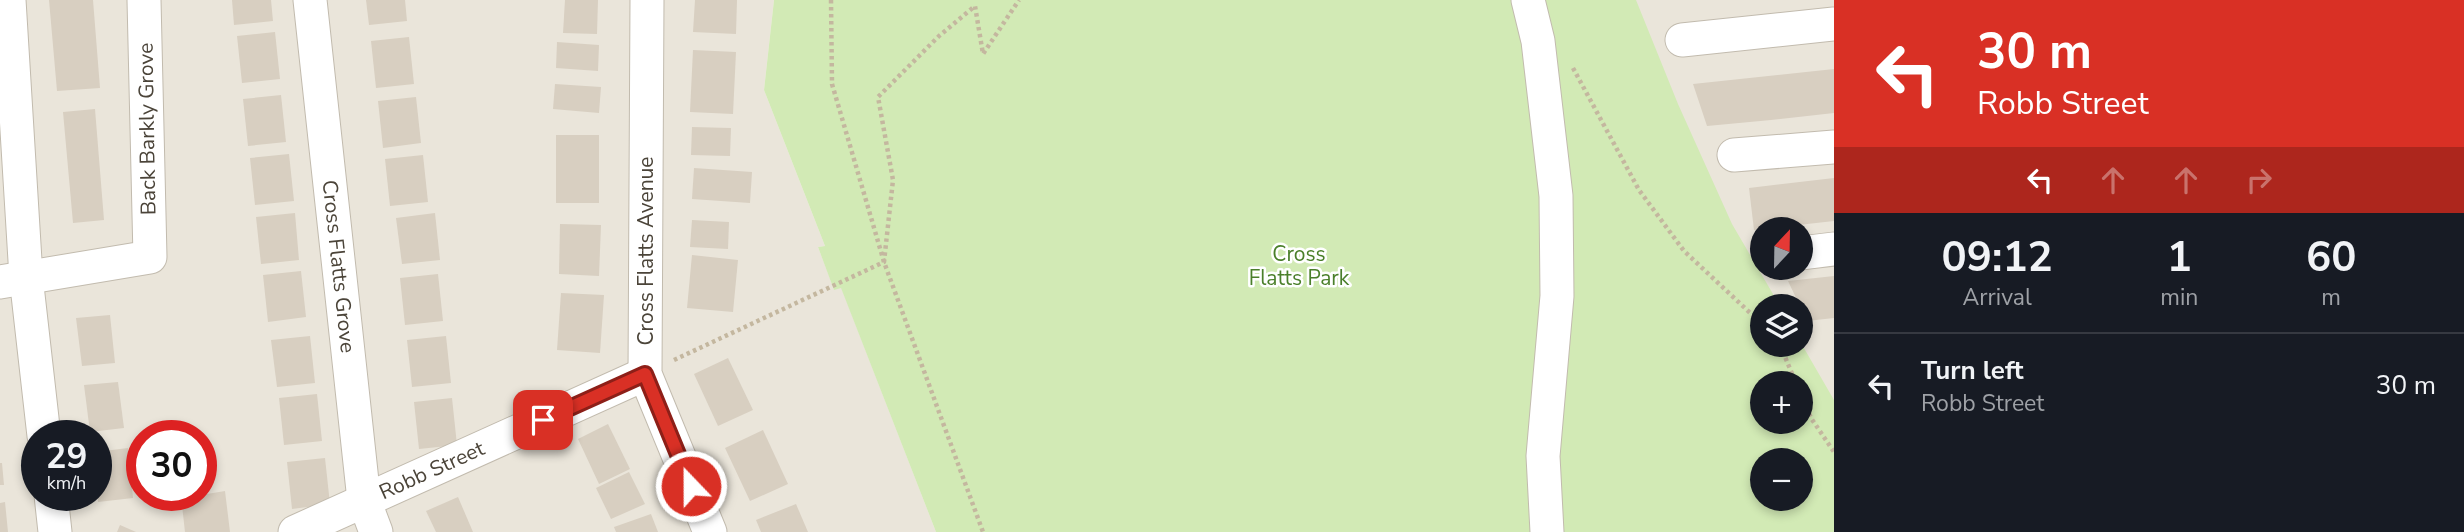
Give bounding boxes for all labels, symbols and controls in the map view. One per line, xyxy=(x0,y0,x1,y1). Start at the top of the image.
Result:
text: 30 m xyxy=(1977,18,2092,85)
icon: left xyxy=(1862,28,1953,119)
street label: Back Barkly Grove xyxy=(131,43,163,215)
text: Robb Street xyxy=(1977,82,2149,125)
street label: Cross Flatts Avenue xyxy=(632,156,660,346)
icon: left xyxy=(2021,161,2059,199)
icon: ahead xyxy=(2094,161,2132,199)
icon: ahead xyxy=(2167,161,2205,199)
icon: right xyxy=(2240,161,2278,199)
street label: Cross Flatts Grove xyxy=(316,179,362,354)
north arrow xyxy=(1750,217,1813,280)
map controls xyxy=(1750,217,1813,511)
text: 09:12 xyxy=(1942,229,2053,286)
text: 1 xyxy=(2167,229,2192,286)
text: 60 xyxy=(2306,229,2356,286)
park label: Cross Flatts Park xyxy=(1249,240,1350,292)
text: Arrival xyxy=(1963,282,2032,313)
text: min xyxy=(2160,282,2198,313)
text: m xyxy=(2321,282,2341,313)
button: layers xyxy=(1750,294,1813,357)
text: Turn left xyxy=(1921,353,2024,388)
icon: left xyxy=(1862,367,1900,405)
text: 30 m xyxy=(2376,368,2436,403)
button: + xyxy=(1750,371,1813,434)
text: Robb Street xyxy=(1921,388,2044,419)
pin xyxy=(513,390,573,450)
icon: arrive xyxy=(524,401,562,439)
speed limit sign: 30 xyxy=(126,420,217,511)
text: 29 xyxy=(45,433,88,480)
street label: Robb Street xyxy=(375,434,489,506)
button: − xyxy=(1750,448,1813,511)
position arrow xyxy=(654,449,728,523)
text: km/h xyxy=(47,471,86,495)

